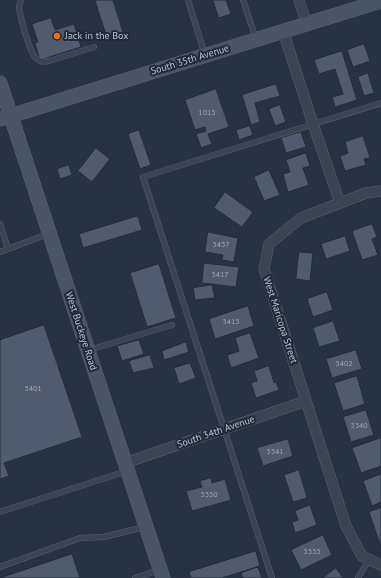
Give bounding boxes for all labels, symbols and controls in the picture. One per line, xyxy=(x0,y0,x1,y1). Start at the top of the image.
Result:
place label: Jack in the Box xyxy=(65,30,128,42)
marker: Jack in the Box xyxy=(52,31,62,41)
street label: South 35th Avenue xyxy=(149,42,231,78)
house number: 1015 xyxy=(198,108,216,118)
house number: 3437 xyxy=(212,240,230,250)
house number: 3417 xyxy=(211,270,229,280)
street label: West Maricopa Street xyxy=(260,275,300,365)
street label: West Buckeye Road xyxy=(63,290,99,372)
house number: 3415 xyxy=(222,317,240,327)
house number: 3402 xyxy=(335,359,353,369)
house number: 3401 xyxy=(24,384,42,394)
street label: South 34th Avenue xyxy=(176,413,256,451)
house number: 3340 xyxy=(350,421,368,431)
house number: 3341 xyxy=(266,447,284,457)
house number: 3350 xyxy=(200,490,218,500)
house number: 3333 xyxy=(303,547,321,557)

